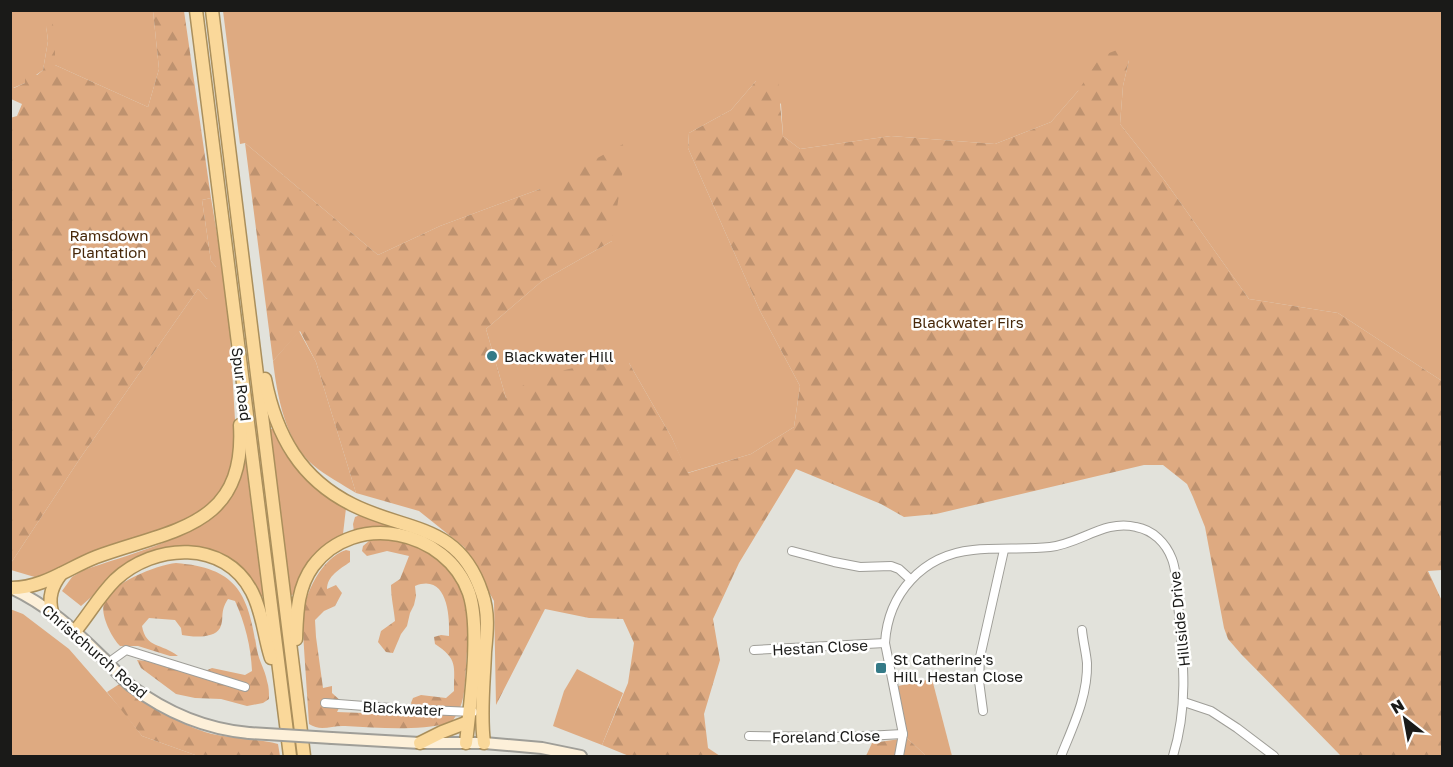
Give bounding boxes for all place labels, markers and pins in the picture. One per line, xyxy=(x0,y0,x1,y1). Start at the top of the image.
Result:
place label: Blackwater Hill xyxy=(504,347,614,365)
marker: Blackwater Hill xyxy=(485,349,499,363)
place label: St Catherine's Hill, Hestan Close xyxy=(893,650,1023,685)
marker: St Catherine's Hill, Hestan Close xyxy=(874,661,888,675)

